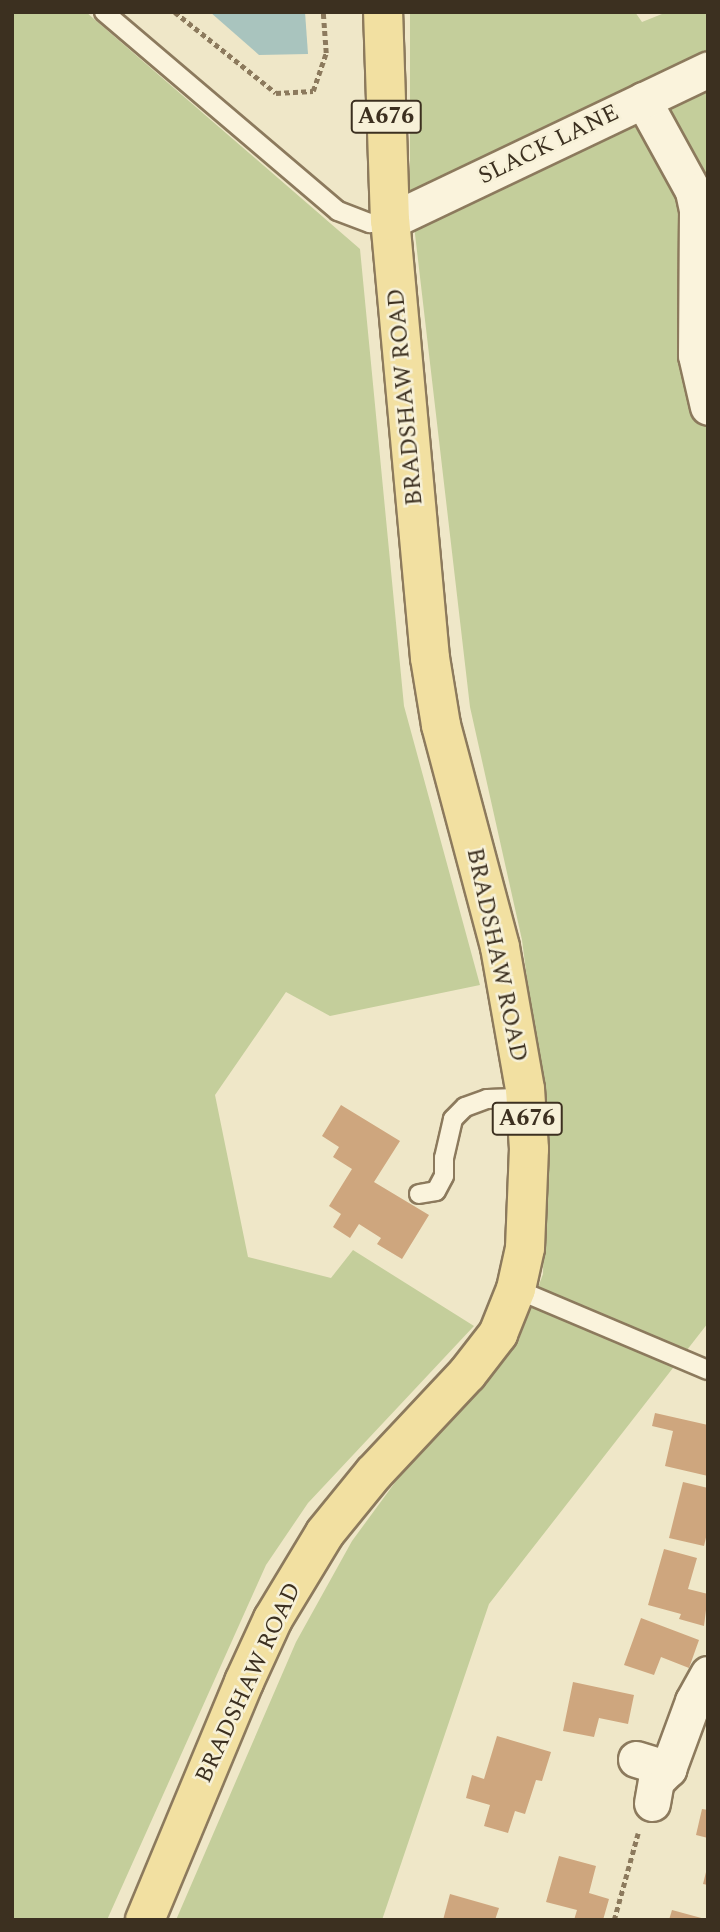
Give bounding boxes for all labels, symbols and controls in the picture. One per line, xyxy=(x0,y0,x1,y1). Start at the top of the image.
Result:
road number: A676 xyxy=(349,98,423,136)
street label: SLACK LANE xyxy=(474,99,624,191)
street label: BRADSHAW ROAD xyxy=(382,287,430,507)
street label: BRADSHAW ROAD xyxy=(459,845,533,1065)
road number: A676 xyxy=(490,1100,564,1138)
street label: BRADSHAW ROAD xyxy=(190,1578,308,1788)

